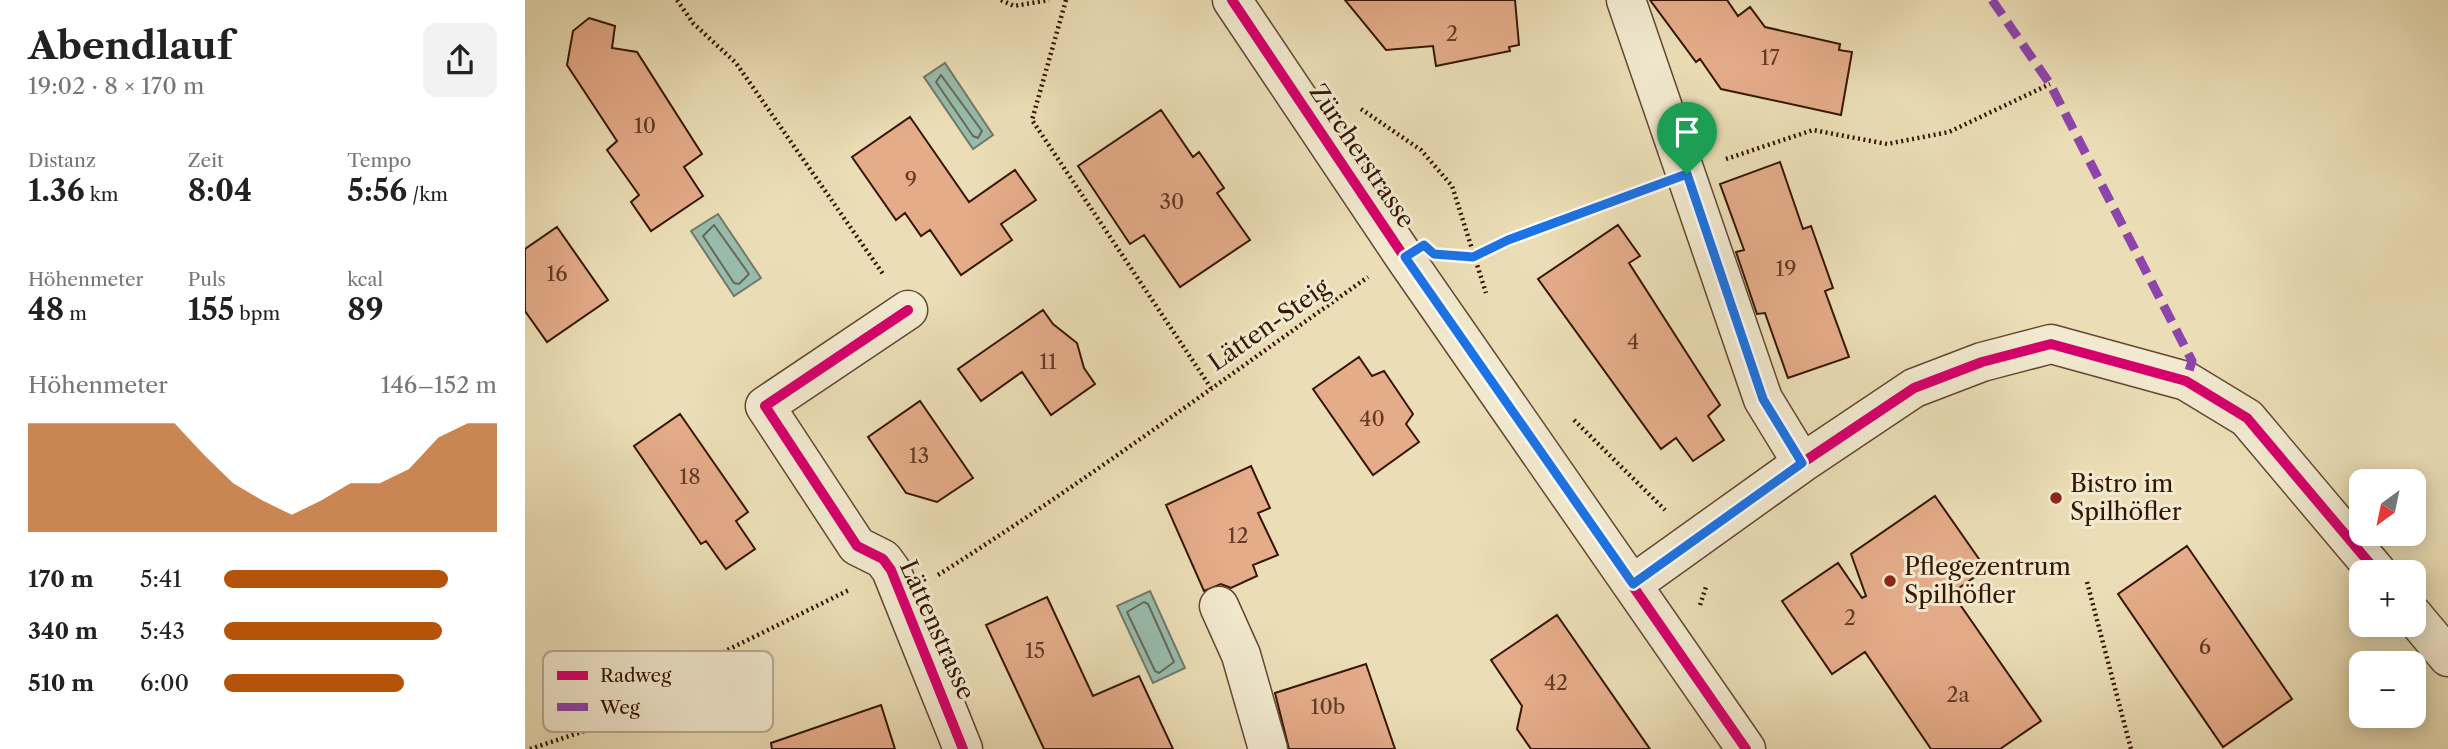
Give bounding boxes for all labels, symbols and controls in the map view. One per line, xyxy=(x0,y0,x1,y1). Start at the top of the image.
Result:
house number: 2 xyxy=(1446,21,1458,46)
text: Abendlauf xyxy=(28,22,233,69)
button: share xyxy=(423,23,497,97)
house number: 17 xyxy=(1760,45,1780,70)
text: 19:02 · 8 × 170 m xyxy=(28,72,204,100)
street label: Zürcherstrasse xyxy=(1304,78,1421,233)
pin xyxy=(1657,102,1717,174)
house number: 10 xyxy=(634,113,656,138)
icon: arrive xyxy=(1668,113,1706,151)
text: Distanz xyxy=(28,149,96,172)
text: Zeit xyxy=(188,149,224,172)
text: Tempo xyxy=(347,149,411,172)
house number: 9 xyxy=(905,167,917,192)
text: 1.36 xyxy=(28,172,85,209)
text: 8:04 xyxy=(188,172,252,209)
text: 5:56 xyxy=(347,172,407,209)
text: km xyxy=(85,183,118,206)
text: /km xyxy=(407,183,448,206)
house number: 30 xyxy=(1160,189,1184,214)
house number: 19 xyxy=(1775,256,1797,281)
house number: 16 xyxy=(546,261,568,286)
text: Höhenmeter xyxy=(28,268,144,291)
text: Puls xyxy=(188,268,226,291)
text: kcal xyxy=(347,268,383,291)
street label: Lätten-Steig xyxy=(1203,272,1335,377)
text: 48 xyxy=(28,291,64,328)
text: 155 xyxy=(188,291,234,328)
text: 89 xyxy=(347,291,384,328)
text: m xyxy=(64,302,87,325)
text: bpm xyxy=(234,302,280,325)
house number: 4 xyxy=(1627,329,1639,354)
house number: 11 xyxy=(1039,349,1057,374)
text: Höhenmeter xyxy=(28,371,168,399)
text: 146–152 m xyxy=(381,371,497,399)
house number: 40 xyxy=(1359,406,1385,431)
house number: 13 xyxy=(909,443,929,468)
house number: 18 xyxy=(679,464,701,489)
place label: Bistro im Spilhöfler xyxy=(2070,469,2182,526)
north arrow xyxy=(2349,469,2425,546)
map controls xyxy=(2349,469,2426,728)
marker: Bistro im Spilhöfler xyxy=(2048,490,2064,506)
house number: 12 xyxy=(1228,523,1248,548)
place label: Pflegezentrum Spilhöfler xyxy=(1904,552,2071,609)
street label: Lättenstrasse xyxy=(894,556,981,704)
button: + xyxy=(2349,560,2426,637)
text: 170 m xyxy=(28,565,94,593)
text: 5:41 xyxy=(140,565,182,593)
marker: Pflegezentrum Spilhöfler xyxy=(1882,573,1898,589)
house number: 2 xyxy=(1844,605,1856,630)
text: 340 m xyxy=(28,617,98,645)
text: 5:43 xyxy=(140,617,185,645)
house number: 6 xyxy=(2199,634,2211,659)
house number: 15 xyxy=(1025,638,1045,663)
legend xyxy=(543,651,773,732)
button: − xyxy=(2349,651,2426,728)
text: Radweg xyxy=(600,664,672,687)
text: 510 m xyxy=(28,669,94,697)
text: 6:00 xyxy=(140,669,189,697)
house number: 42 xyxy=(1544,670,1568,695)
house number: 2a xyxy=(1946,682,1970,707)
house number: 10b xyxy=(1311,694,1345,719)
text: Weg xyxy=(599,696,641,719)

